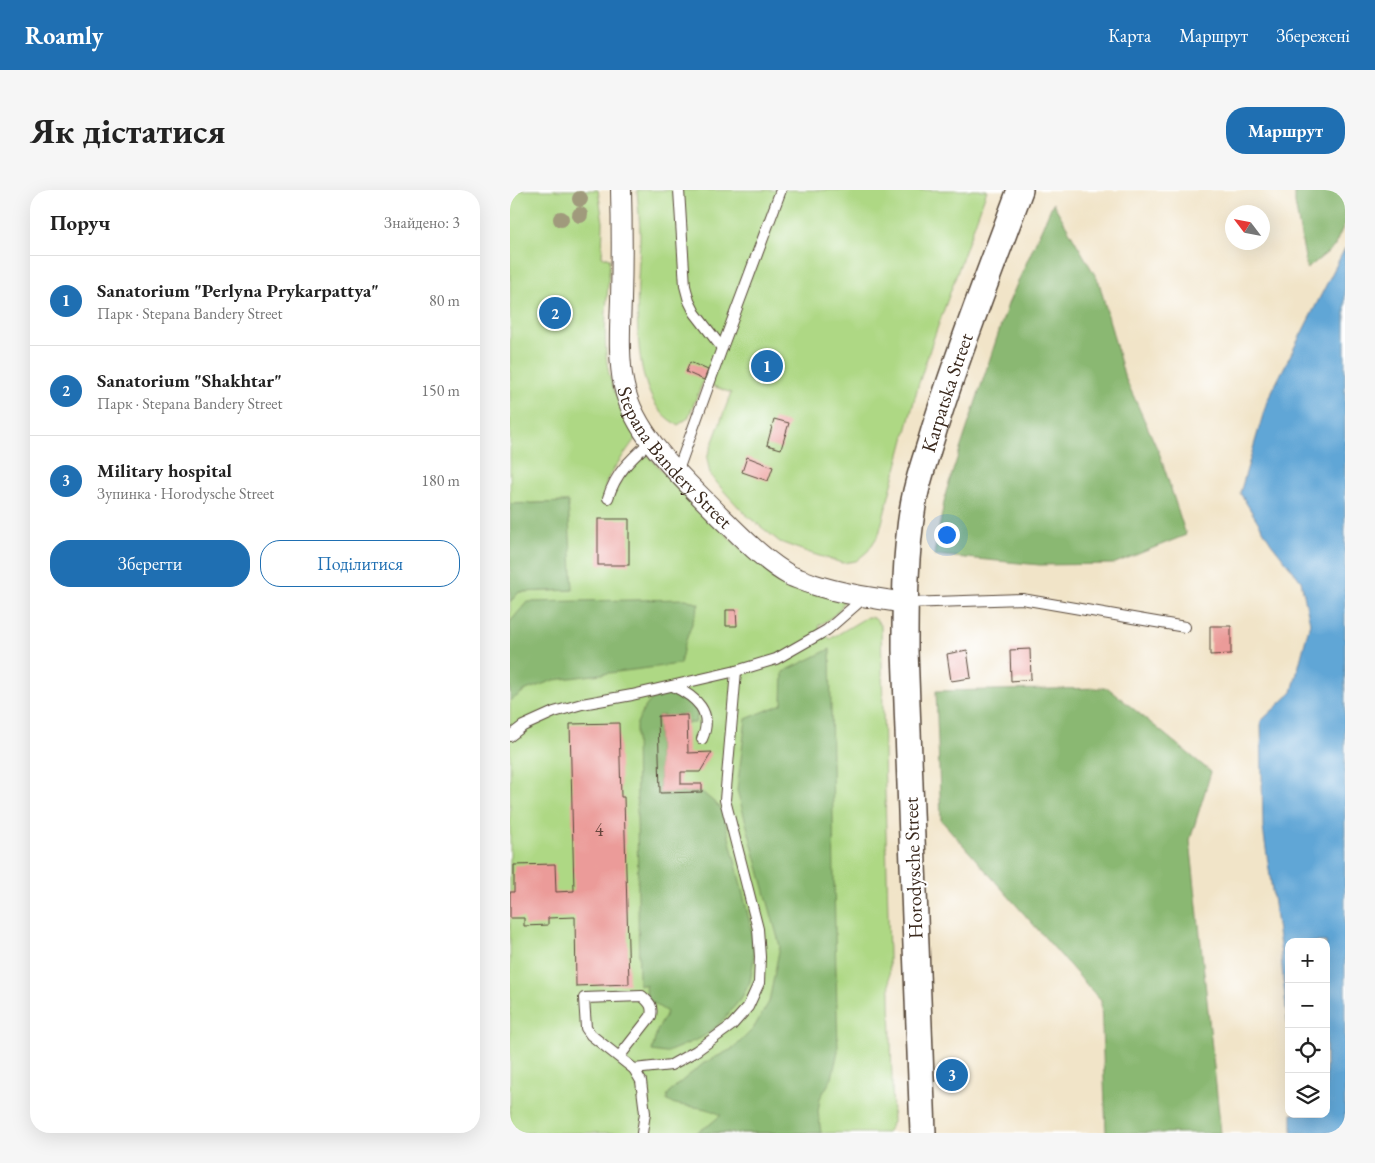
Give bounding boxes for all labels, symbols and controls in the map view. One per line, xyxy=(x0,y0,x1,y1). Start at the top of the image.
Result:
text: Roamly xyxy=(25,20,103,51)
text: Карта xyxy=(1108,24,1151,47)
text: Маршрут xyxy=(1179,24,1248,47)
text: Збережені xyxy=(1276,24,1350,47)
button: Маршрут xyxy=(1226,107,1345,154)
text: Як дістатися xyxy=(30,108,225,153)
north arrow xyxy=(1225,205,1270,250)
text: Поруч xyxy=(50,209,110,236)
text: Знайдено: 3 xyxy=(384,212,460,233)
text: Sanatorium "Perlyna Prykarpattya" xyxy=(97,278,379,303)
text: 1 xyxy=(62,290,70,311)
text: 80 m xyxy=(429,290,460,311)
pin: 2 xyxy=(539,294,571,332)
text: Парк · Stepana Bandery Street xyxy=(97,303,283,324)
street label: Karpatska Street xyxy=(915,329,979,456)
pin: 1 xyxy=(751,347,783,385)
text: Sanatorium "Shakhtar" xyxy=(97,368,282,393)
text: 2 xyxy=(62,380,70,401)
text: 150 m xyxy=(421,380,460,401)
street label: Stepana Bandery Street xyxy=(612,384,739,535)
text: Парк · Stepana Bandery Street xyxy=(97,393,283,414)
text: Military hospital xyxy=(97,458,232,483)
text: 3 xyxy=(62,470,70,491)
text: 180 m xyxy=(421,470,460,491)
text: Зупинка · Horodysche Street xyxy=(97,483,274,504)
your location xyxy=(934,522,960,548)
button: Зберегти xyxy=(50,540,250,587)
button: Поділитися xyxy=(260,540,460,587)
street label: Horodysche Street xyxy=(898,796,928,940)
house number: 4 xyxy=(595,818,604,841)
map controls xyxy=(1285,938,1330,1118)
button: + xyxy=(1285,938,1330,983)
button: − xyxy=(1285,983,1330,1028)
button: locate xyxy=(1285,1028,1330,1073)
pin: 3 xyxy=(936,1056,968,1094)
button: layers xyxy=(1285,1073,1330,1118)

